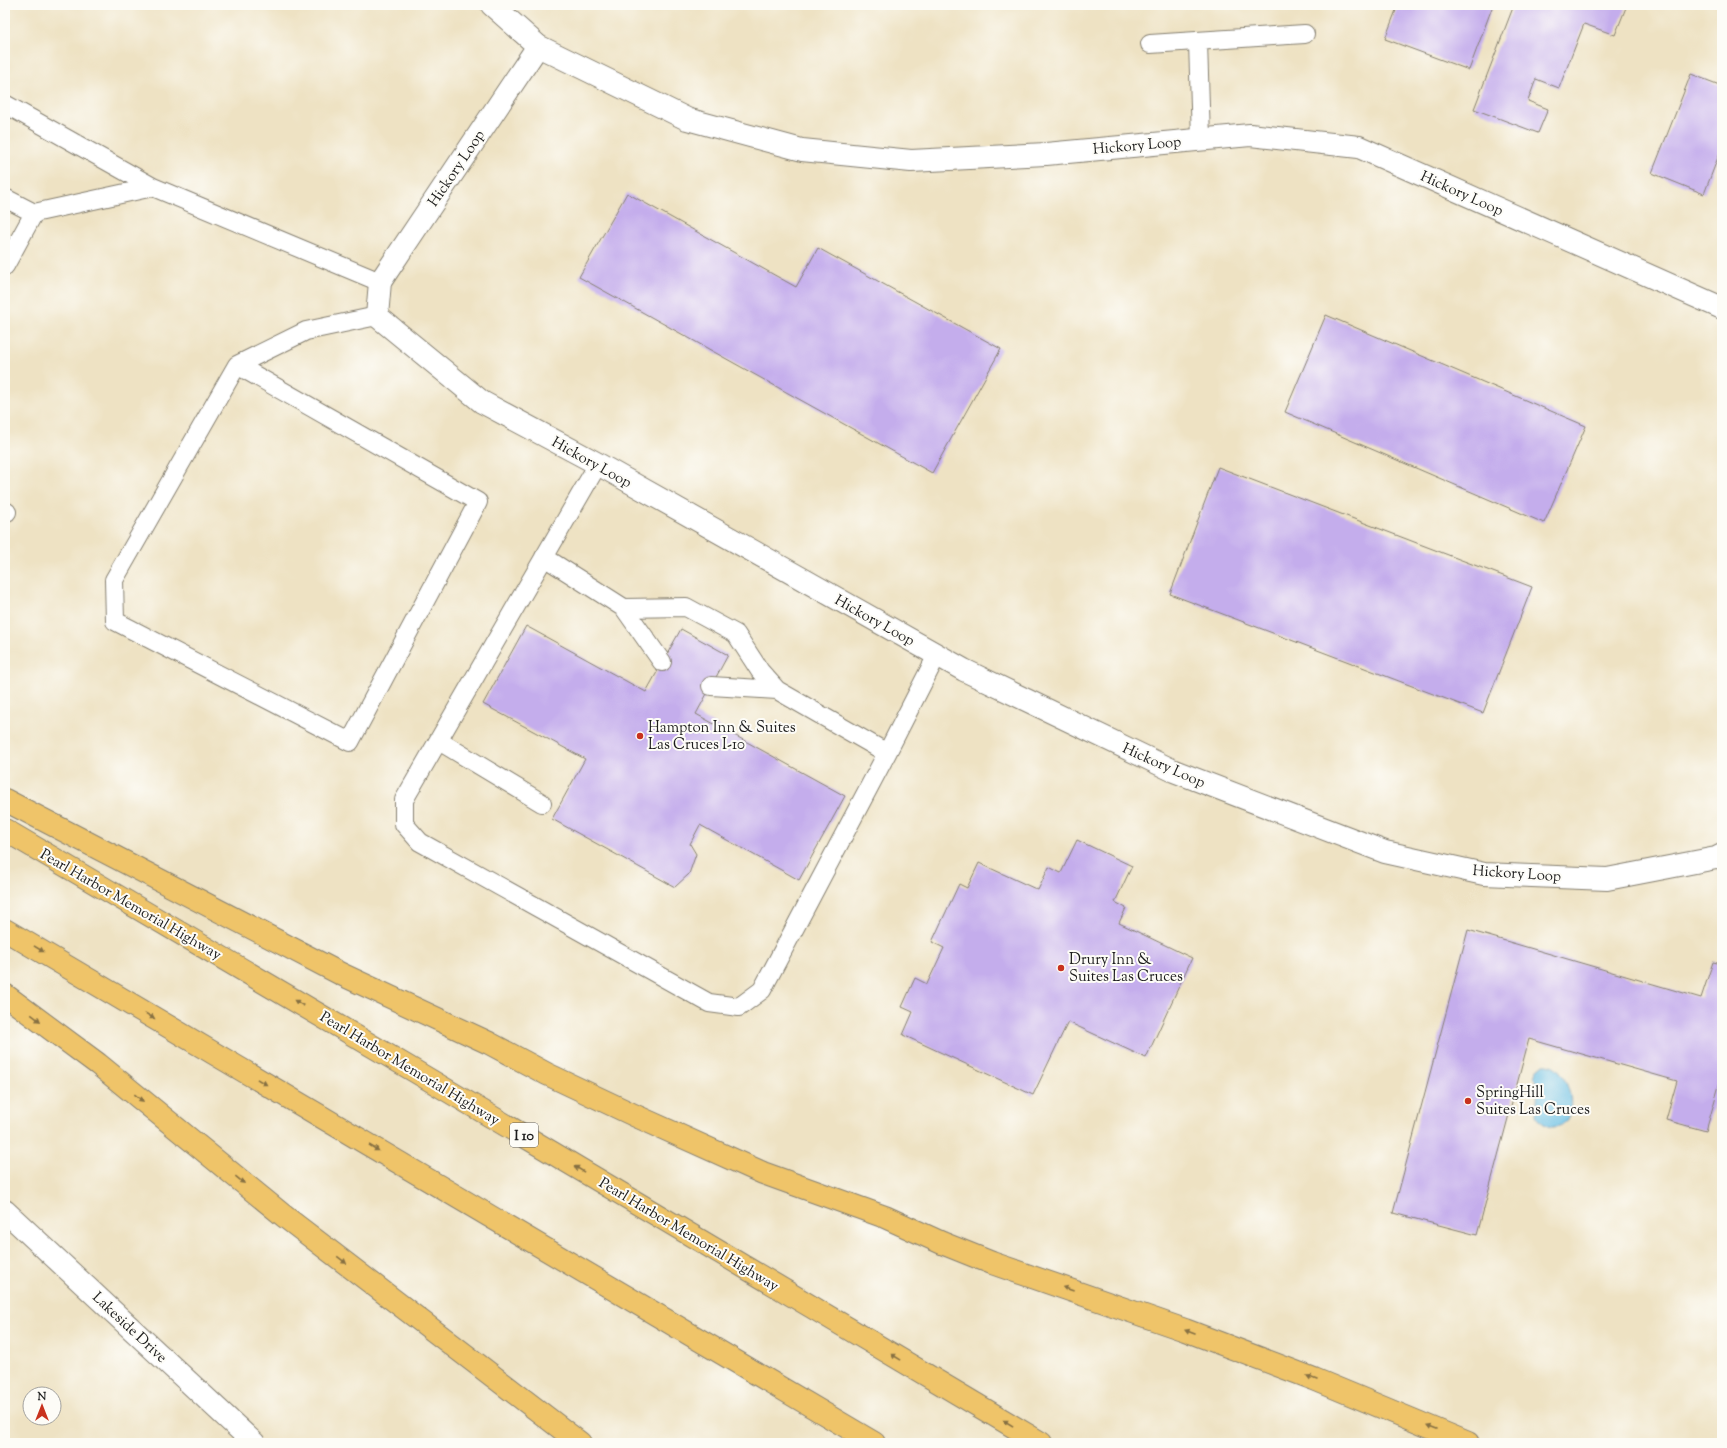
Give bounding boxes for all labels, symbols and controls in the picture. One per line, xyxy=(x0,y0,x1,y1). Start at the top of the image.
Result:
street label: Hickory Loop xyxy=(424,126,491,212)
street label: Hickory Loop xyxy=(1092,132,1182,161)
street label: Hickory Loop xyxy=(1417,167,1506,222)
street label: Hickory Loop xyxy=(547,433,635,494)
street label: Hickory Loop xyxy=(830,591,918,652)
place label: Hampton Inn & Suites Las Cruces I-10 xyxy=(648,718,796,756)
marker: Hampton Inn & Suites Las Cruces I-10 xyxy=(635,731,645,741)
street label: Hickory Loop xyxy=(1119,739,1208,794)
street label: Pearl Harbor Memorial Highway xyxy=(36,845,225,966)
street label: Hickory Loop xyxy=(1472,861,1562,888)
one-way arrow xyxy=(33,946,45,953)
place label: Drury Inn & Suites Las Cruces xyxy=(1069,950,1183,988)
marker: Drury Inn & Suites Las Cruces xyxy=(1056,963,1066,973)
one-way arrow xyxy=(293,999,305,1006)
street label: Pearl Harbor Memorial Highway xyxy=(315,1007,504,1132)
one-way arrow xyxy=(144,1012,156,1019)
one-way arrow xyxy=(31,1014,42,1022)
one-way arrow xyxy=(256,1078,268,1085)
place label: SpringHill Suites Las Cruces xyxy=(1476,1083,1590,1121)
one-way arrow xyxy=(134,1093,144,1102)
marker: SpringHill Suites Las Cruces xyxy=(1463,1096,1473,1106)
road number: I 10 xyxy=(510,1123,538,1147)
one-way arrow xyxy=(368,1144,380,1151)
one-way arrow xyxy=(574,1165,585,1172)
street label: Pearl Harbor Memorial Highway xyxy=(594,1173,783,1298)
one-way arrow xyxy=(234,1175,245,1184)
one-way arrow xyxy=(337,1256,347,1264)
one-way arrow xyxy=(1061,1286,1073,1292)
street label: Lakeside Drive xyxy=(87,1288,171,1368)
one-way arrow xyxy=(1184,1328,1196,1334)
one-way arrow xyxy=(890,1353,902,1360)
one-way arrow xyxy=(1305,1375,1317,1381)
north arrow xyxy=(22,1386,62,1426)
text: N xyxy=(37,1389,47,1405)
one-way arrow xyxy=(1003,1419,1013,1427)
one-way arrow xyxy=(1426,1424,1438,1430)

